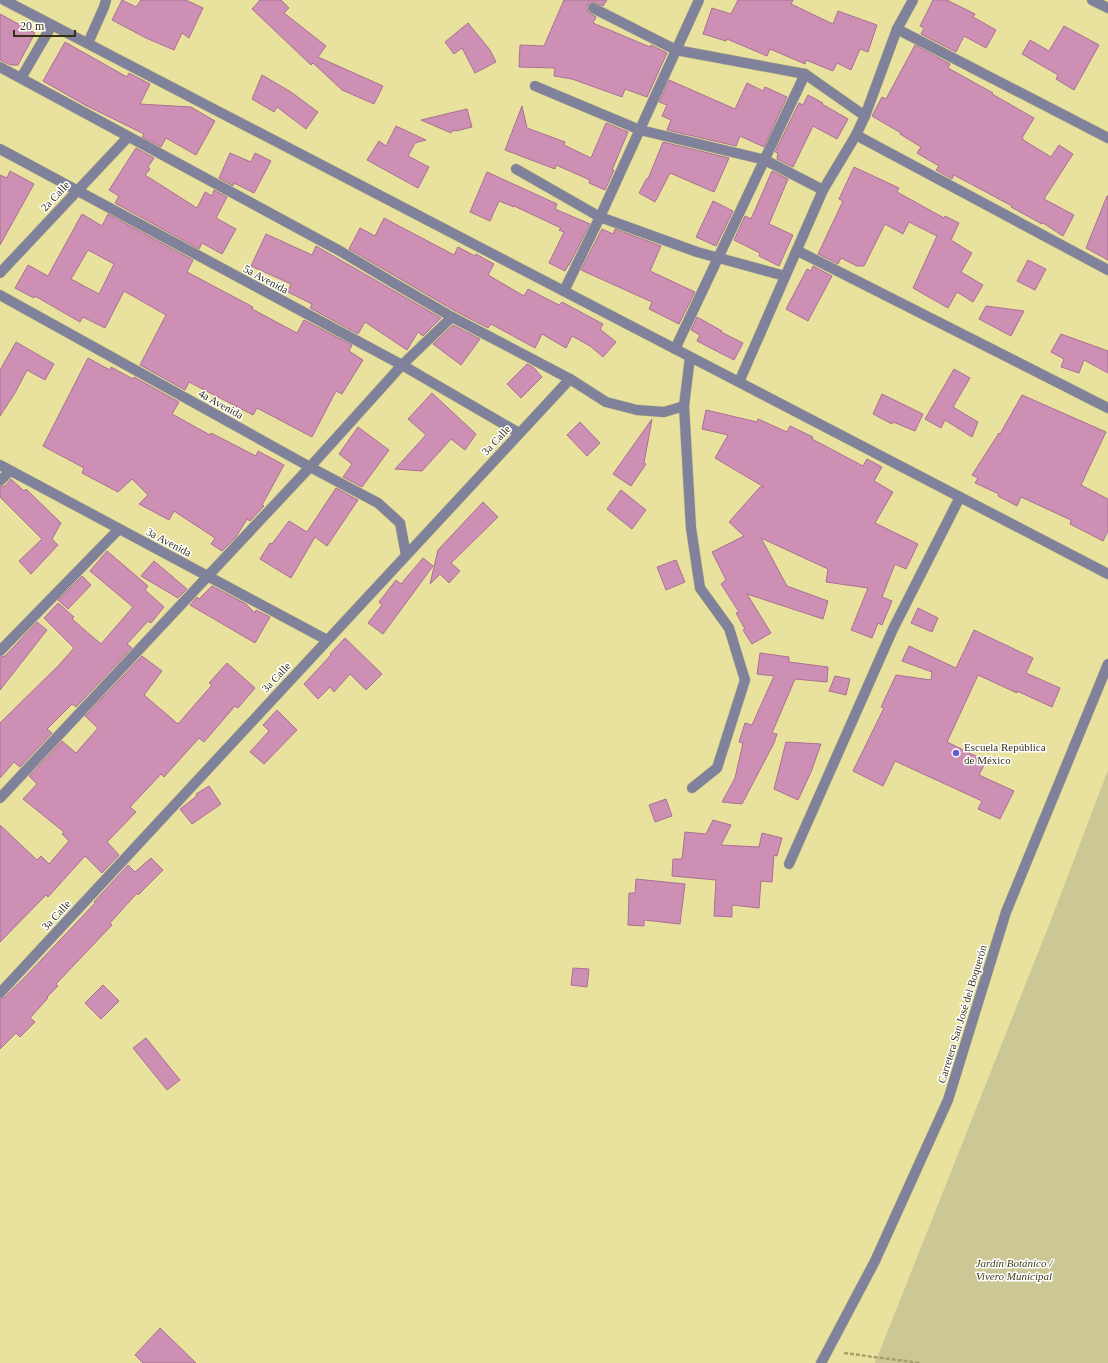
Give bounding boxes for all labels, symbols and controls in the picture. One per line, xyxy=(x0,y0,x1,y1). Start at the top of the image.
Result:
scale bar xyxy=(14,12,75,38)
text: 20 m xyxy=(20,19,45,33)
street label: 2a Calle xyxy=(38,179,72,213)
street label: 5a Avenida xyxy=(242,262,291,296)
street label: 4a Avenida xyxy=(197,387,245,421)
street label: 3a Calle xyxy=(479,423,513,457)
street label: 3a Avenida xyxy=(145,525,194,559)
street label: 3a Calle xyxy=(259,660,293,694)
place label: Escuela República de México xyxy=(964,741,1046,766)
marker: Escuela República de México xyxy=(951,748,961,758)
street label: 3a Calle xyxy=(39,898,73,932)
street label: Carretera San José del Boquerón xyxy=(935,943,989,1085)
park label: Jardín Botánico / Vivero Municipal xyxy=(976,1257,1053,1282)

